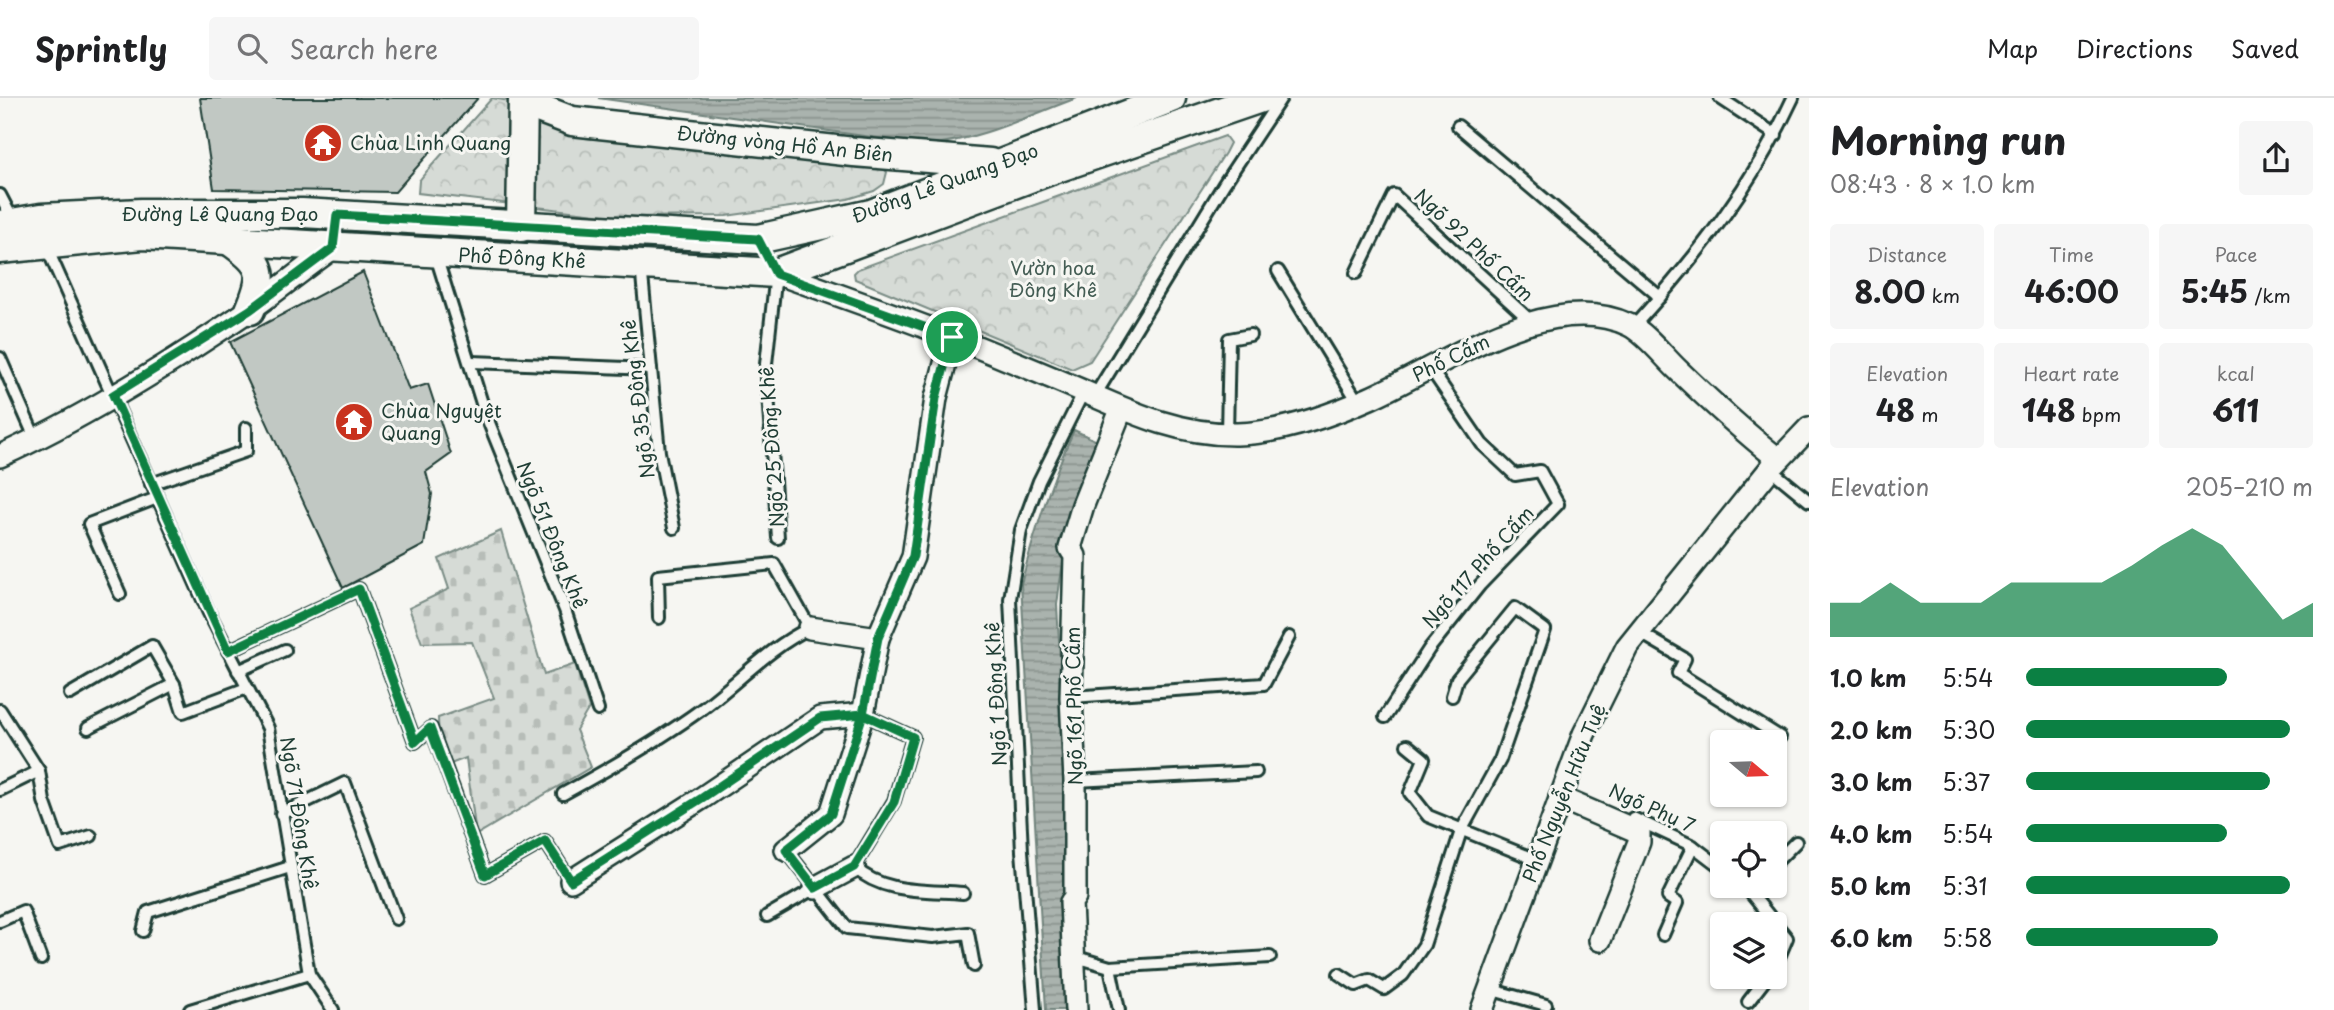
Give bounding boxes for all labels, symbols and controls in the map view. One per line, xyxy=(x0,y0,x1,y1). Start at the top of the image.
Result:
search box xyxy=(209,17,699,80)
text: Sprintly xyxy=(35,23,167,73)
icon: search xyxy=(233,29,271,67)
text: Search here xyxy=(289,29,438,68)
text: Map xyxy=(1987,30,2038,66)
text: Directions xyxy=(2076,30,2193,66)
text: Saved xyxy=(2231,30,2299,66)
text: Morning run xyxy=(1830,111,2066,168)
street label: Đường vòng Hồ An Biên xyxy=(676,118,895,168)
button: share xyxy=(2239,121,2313,195)
temple icon: Chùa Linh Quang xyxy=(302,122,344,164)
place label: Chùa Linh Quang xyxy=(350,128,511,156)
street label: Đường Lê Quang Đạo xyxy=(848,135,1042,229)
text: 08:43 · 8 × 1.0 km xyxy=(1830,166,2036,201)
street label: Ngõ 92 Phố Cấm xyxy=(1409,181,1541,307)
street label: Đường Lê Quang Đạo xyxy=(122,199,318,227)
street label: Phố Đông Khê xyxy=(458,240,587,274)
text: Distance xyxy=(1867,240,1947,268)
text: Time xyxy=(2049,240,2094,268)
text: Pace xyxy=(2214,240,2257,268)
park label: Vườn hoa Đông Khê xyxy=(1009,253,1097,303)
text: 8.00 xyxy=(1854,268,1925,313)
text: 46:00 xyxy=(2024,268,2119,313)
text: 5:45 xyxy=(2181,268,2248,313)
text: km xyxy=(1925,281,1960,309)
text: /km xyxy=(2248,281,2291,309)
pin xyxy=(922,307,982,367)
street label: Ngõ 35 Đông Khê xyxy=(613,318,661,480)
icon: arrive xyxy=(933,318,971,356)
street label: Phố Cấm xyxy=(1407,326,1494,388)
text: Elevation xyxy=(1866,359,1948,387)
text: Heart rate xyxy=(2024,359,2119,387)
text: kcal xyxy=(2217,359,2255,387)
street label: Ngõ 25 Đông Khê xyxy=(751,366,791,528)
text: 48 xyxy=(1876,387,1915,432)
text: 148 xyxy=(2022,387,2076,432)
text: 611 xyxy=(2212,387,2259,432)
place label: Chùa Nguyệt Quang xyxy=(381,396,502,446)
text: m xyxy=(1915,400,1939,428)
text: bpm xyxy=(2076,400,2121,428)
temple icon: Chùa Nguyệt Quang xyxy=(333,401,375,443)
street label: Ngõ 51 Đông Khê xyxy=(511,457,595,612)
text: Elevation xyxy=(1830,469,1929,504)
text: 205–210 m xyxy=(2186,469,2313,504)
street label: Ngõ 117 Phố Cấm xyxy=(1415,499,1540,633)
street label: Ngõ 1 Đông Khê xyxy=(977,621,1013,767)
street label: Ngõ 161 Phố Cấm xyxy=(1058,626,1088,786)
text: 1.0 km xyxy=(1830,660,1907,695)
text: 5:54 xyxy=(1942,660,1993,695)
street label: Phố Nguyễn Hữu Tuệ xyxy=(1514,699,1612,886)
text: 2.0 km xyxy=(1830,712,1912,747)
text: 5:30 xyxy=(1942,712,1995,747)
north arrow xyxy=(1710,730,1787,807)
map controls xyxy=(1710,730,1787,989)
street label: Ngõ 71 Đông Khê xyxy=(274,735,326,891)
text: 3.0 km xyxy=(1830,764,1912,799)
text: 5:37 xyxy=(1942,764,1990,799)
street label: Ngõ Phụ 7 xyxy=(1605,776,1700,839)
text: 4.0 km xyxy=(1830,816,1913,851)
text: 5:54 xyxy=(1942,816,1993,851)
button: locate xyxy=(1710,821,1787,898)
text: 5.0 km xyxy=(1830,868,1911,903)
text: 5:31 xyxy=(1942,868,1987,903)
button: layers xyxy=(1710,912,1787,989)
text: 6.0 km xyxy=(1830,920,1913,955)
text: 5:58 xyxy=(1942,920,1993,955)

